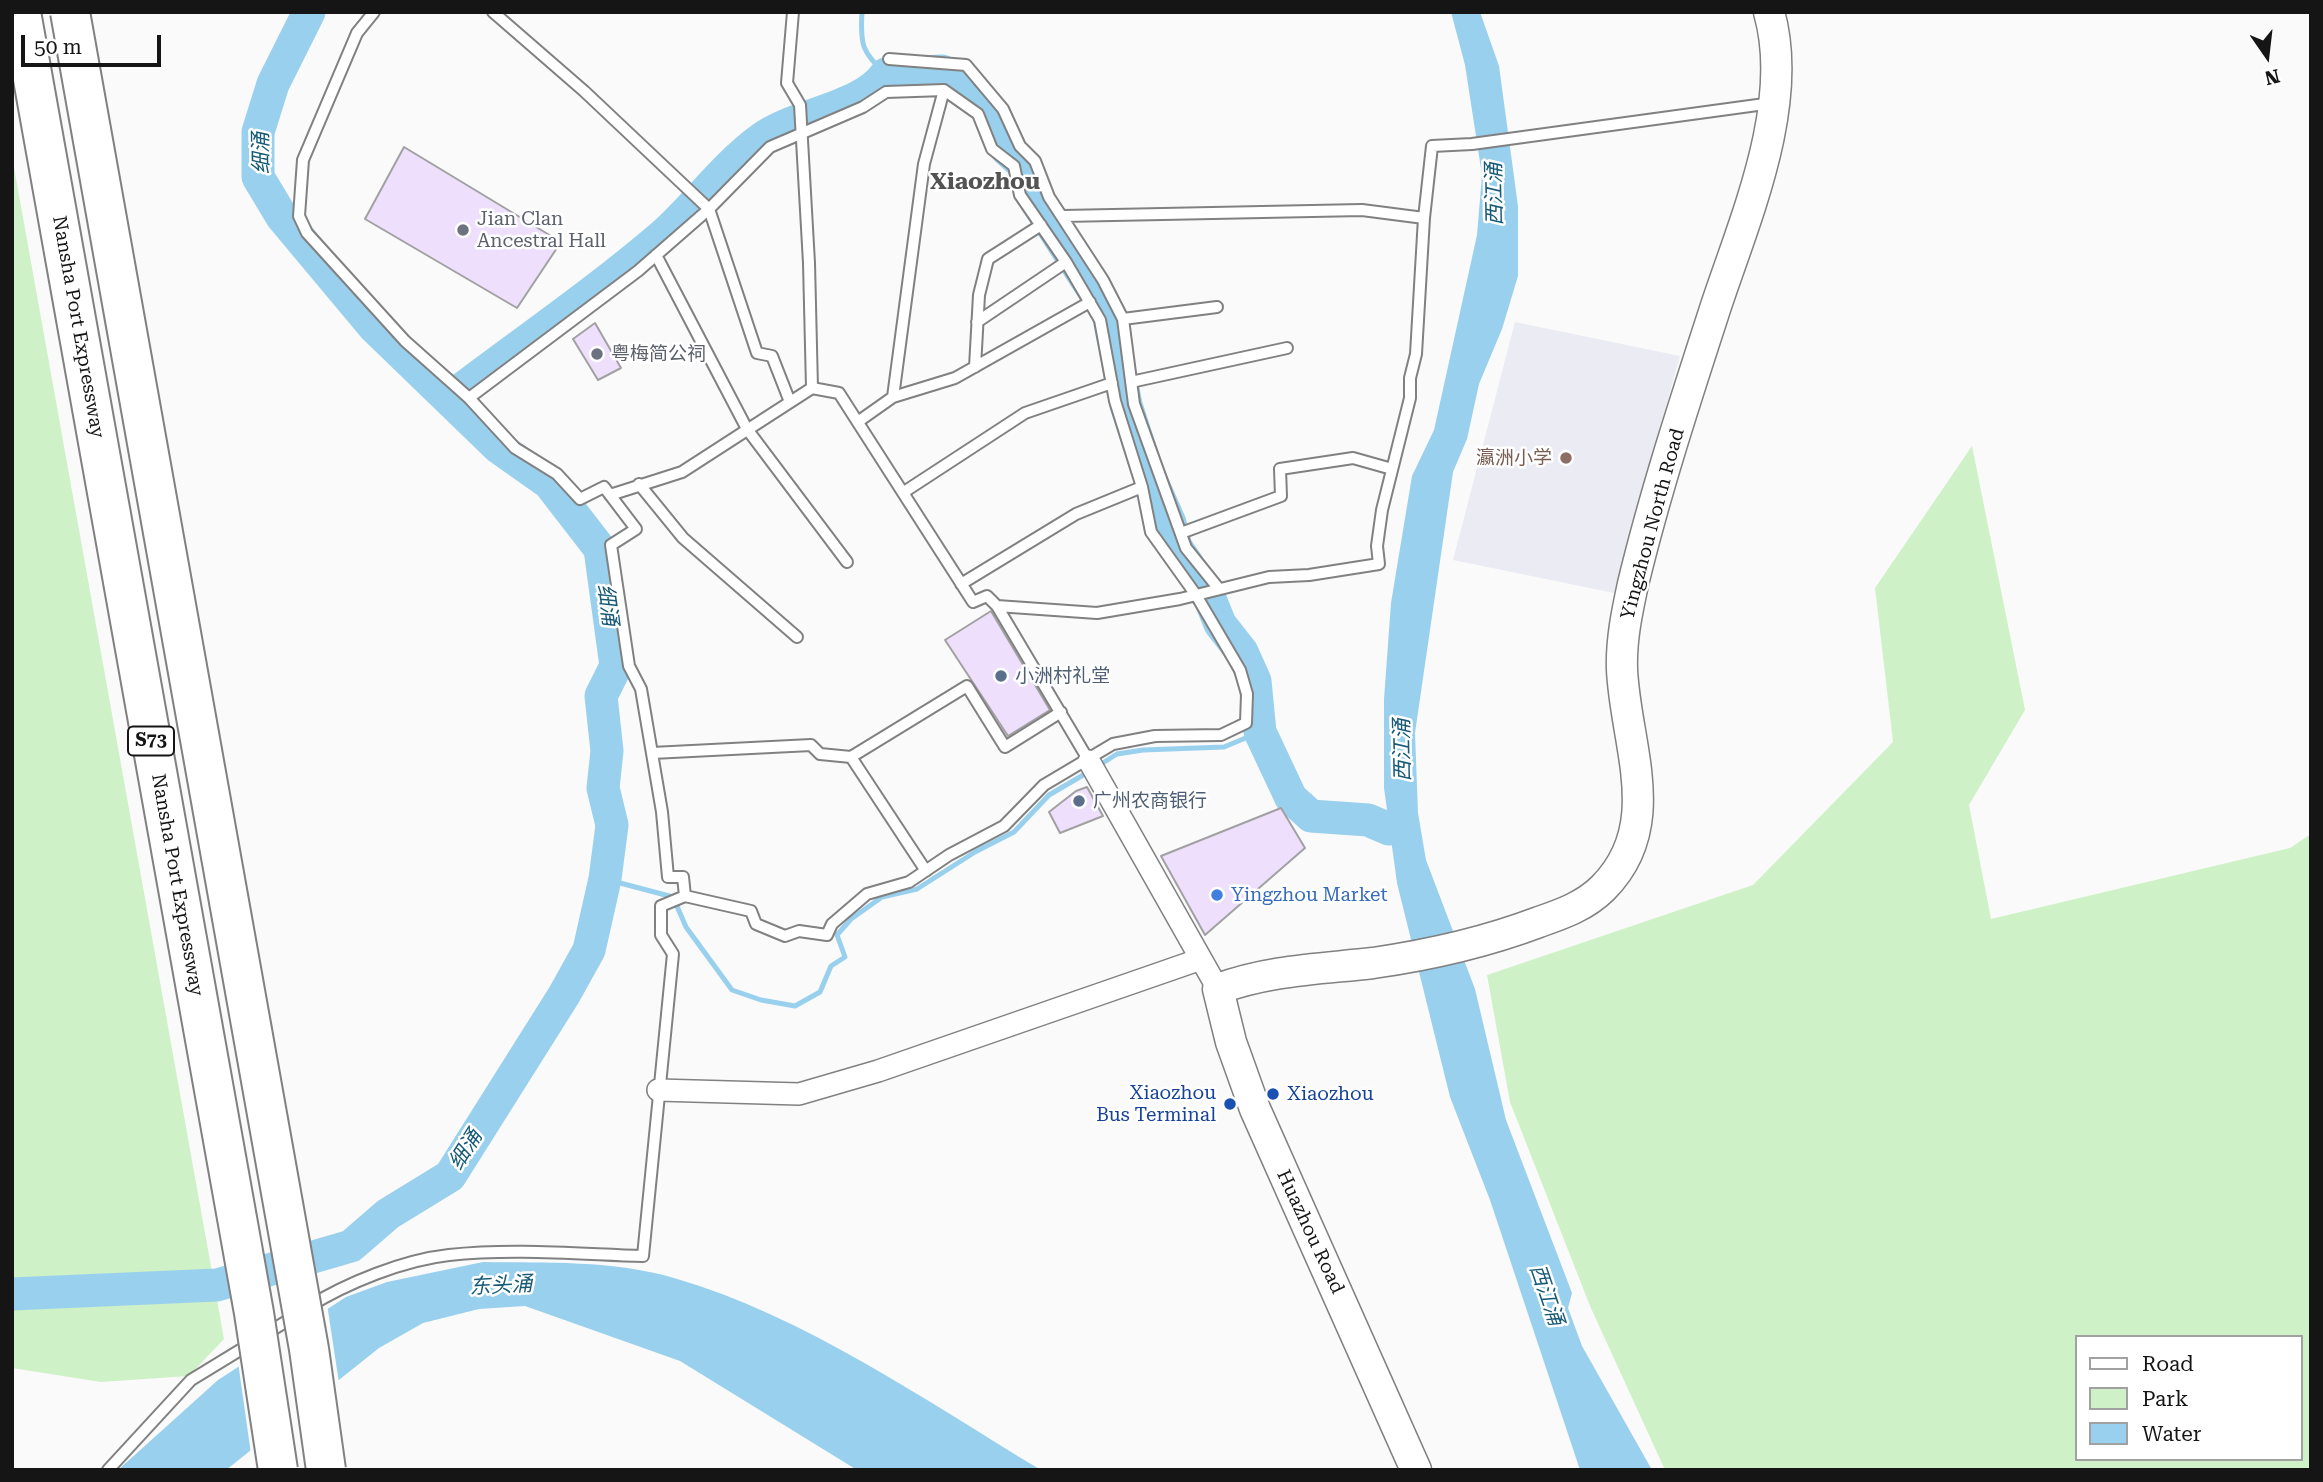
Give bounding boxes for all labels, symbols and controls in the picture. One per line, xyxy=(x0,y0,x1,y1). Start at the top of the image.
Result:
scale bar xyxy=(24,21,164,65)
north arrow xyxy=(2232,21,2302,91)
text: 50 m xyxy=(34,35,82,59)
text: N xyxy=(2262,64,2282,90)
water label: 细涌 xyxy=(249,132,275,174)
water label: 西江涌 xyxy=(1482,162,1508,226)
district label: Xiaozhou xyxy=(930,168,1040,196)
place label: Jian Clan Ancestral Hall xyxy=(477,208,606,252)
street label: Nansha Port Expressway xyxy=(47,214,109,440)
marker: Jian Clan Ancestral Hall xyxy=(455,222,471,238)
place label: 粤梅简公祠 xyxy=(611,343,706,365)
marker: 粤梅简公祠 xyxy=(589,346,605,362)
street label: Yingzhou North Road xyxy=(1616,426,1690,622)
place label: 瀛洲小学 xyxy=(1476,447,1552,469)
marker: 瀛洲小学 xyxy=(1558,450,1574,466)
water label: 细涌 xyxy=(592,582,622,628)
place label: 小洲村礼堂 xyxy=(1015,665,1110,687)
marker: 小洲村礼堂 xyxy=(993,668,1009,684)
water label: 西江涌 xyxy=(1390,718,1416,782)
road number: S73 xyxy=(128,726,174,756)
street label: Nansha Port Expressway xyxy=(146,772,208,998)
place label: 广州农商银行 xyxy=(1093,790,1207,812)
marker: 广州农商银行 xyxy=(1071,793,1087,809)
place label: Yingzhou Market xyxy=(1231,884,1388,906)
marker: Yingzhou Market xyxy=(1209,887,1225,903)
place label: Xiaozhou Bus Terminal xyxy=(1096,1082,1216,1126)
place label: Xiaozhou xyxy=(1287,1083,1374,1105)
marker: Xiaozhou xyxy=(1265,1086,1281,1102)
marker: Xiaozhou Bus Terminal xyxy=(1222,1096,1238,1112)
water label: 细涌 xyxy=(444,1126,488,1174)
street label: Huazhou Road xyxy=(1271,1166,1349,1298)
water label: 西江涌 xyxy=(1524,1261,1568,1329)
water label: 东头涌 xyxy=(469,1272,533,1300)
legend xyxy=(2074,1335,2302,1461)
text: Road xyxy=(2142,1352,2194,1376)
text: Park xyxy=(2142,1387,2188,1411)
text: Water xyxy=(2142,1422,2201,1446)

